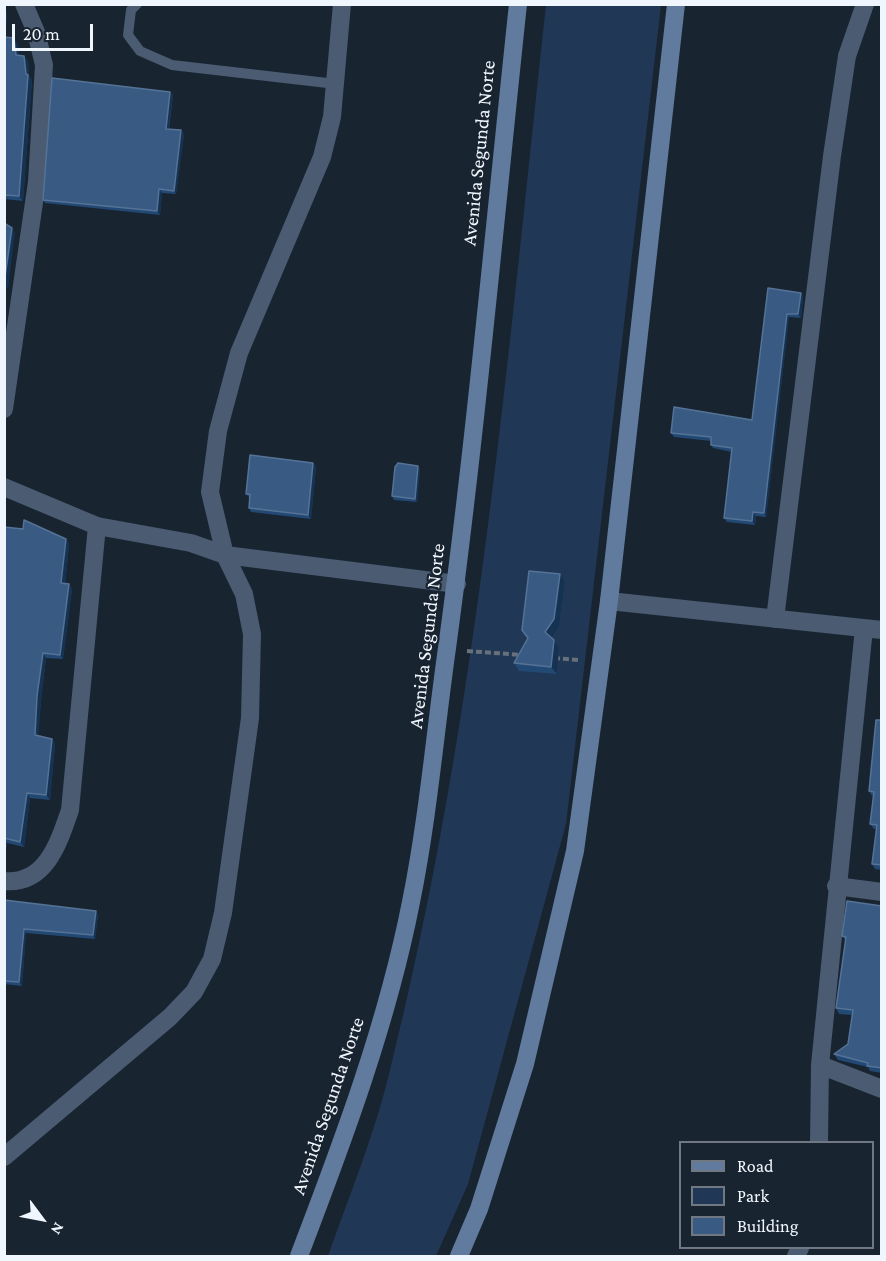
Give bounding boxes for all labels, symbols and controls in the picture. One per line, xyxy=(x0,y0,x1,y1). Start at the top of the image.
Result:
scale bar xyxy=(15,12,96,50)
text: 20 m xyxy=(23,24,60,44)
street label: Avenida Segunda Norte xyxy=(457,59,501,247)
street label: Avenida Segunda Norte xyxy=(404,542,450,730)
street label: Avenida Segunda Norte xyxy=(286,1014,370,1198)
legend xyxy=(679,1141,874,1249)
text: Road xyxy=(737,1156,774,1176)
text: Park xyxy=(737,1186,769,1206)
north arrow xyxy=(12,1189,72,1249)
text: Building xyxy=(737,1216,798,1236)
text: N xyxy=(48,1220,68,1238)

